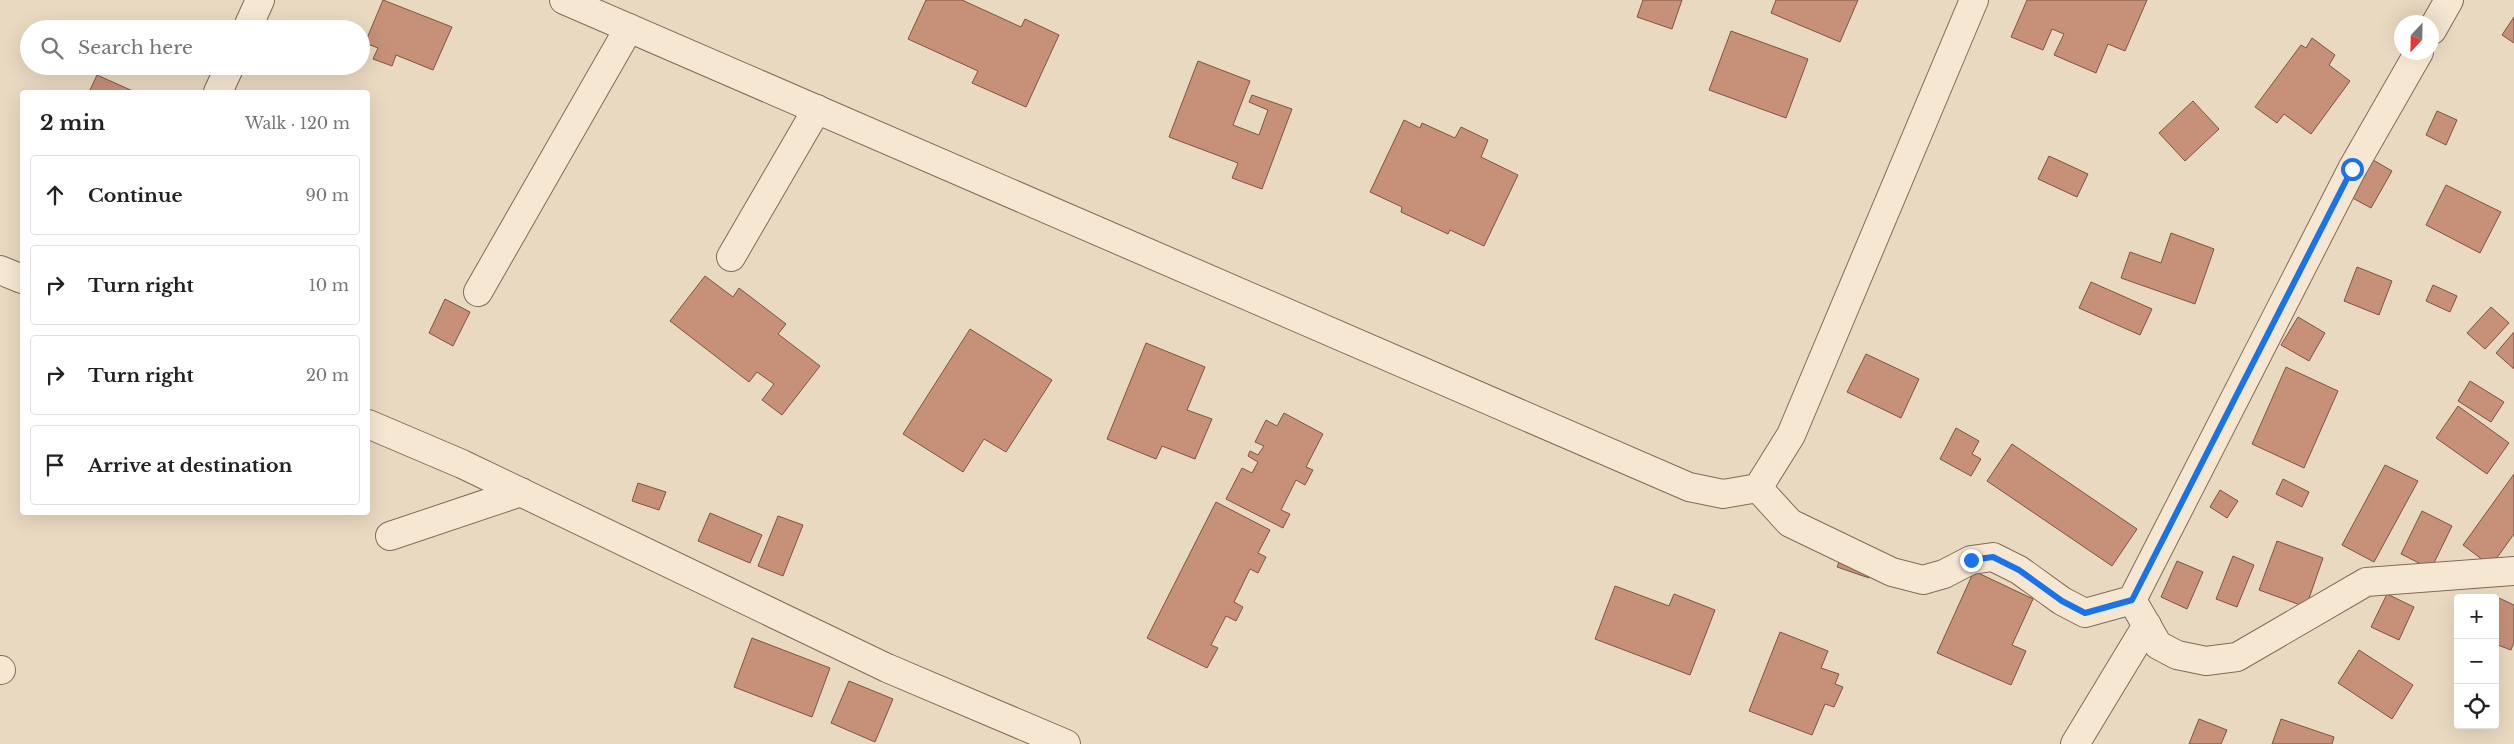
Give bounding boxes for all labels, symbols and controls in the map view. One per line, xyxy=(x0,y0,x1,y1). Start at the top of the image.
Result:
north arrow xyxy=(2394,15,2439,60)
search box xyxy=(20,20,370,75)
icon: search xyxy=(38,34,66,62)
text: Search here xyxy=(78,36,193,59)
text: 2 min xyxy=(40,110,105,136)
text: Walk · 120 m xyxy=(245,113,350,133)
route start xyxy=(2341,158,2364,181)
icon: ahead xyxy=(41,181,69,209)
text: Continue xyxy=(88,184,183,207)
text: 90 m xyxy=(306,185,349,205)
icon: right xyxy=(41,271,69,299)
text: Turn right xyxy=(88,274,194,297)
text: 10 m xyxy=(309,275,349,295)
icon: right xyxy=(41,361,69,389)
text: Turn right xyxy=(88,364,194,387)
text: 20 m xyxy=(306,365,349,385)
icon: arrive xyxy=(41,451,69,479)
text: Arrive at destination xyxy=(88,454,292,477)
route end xyxy=(1960,549,1983,572)
map controls xyxy=(2454,594,2499,729)
button: + xyxy=(2454,594,2499,639)
button: − xyxy=(2454,639,2499,684)
button: locate xyxy=(2454,684,2499,729)

